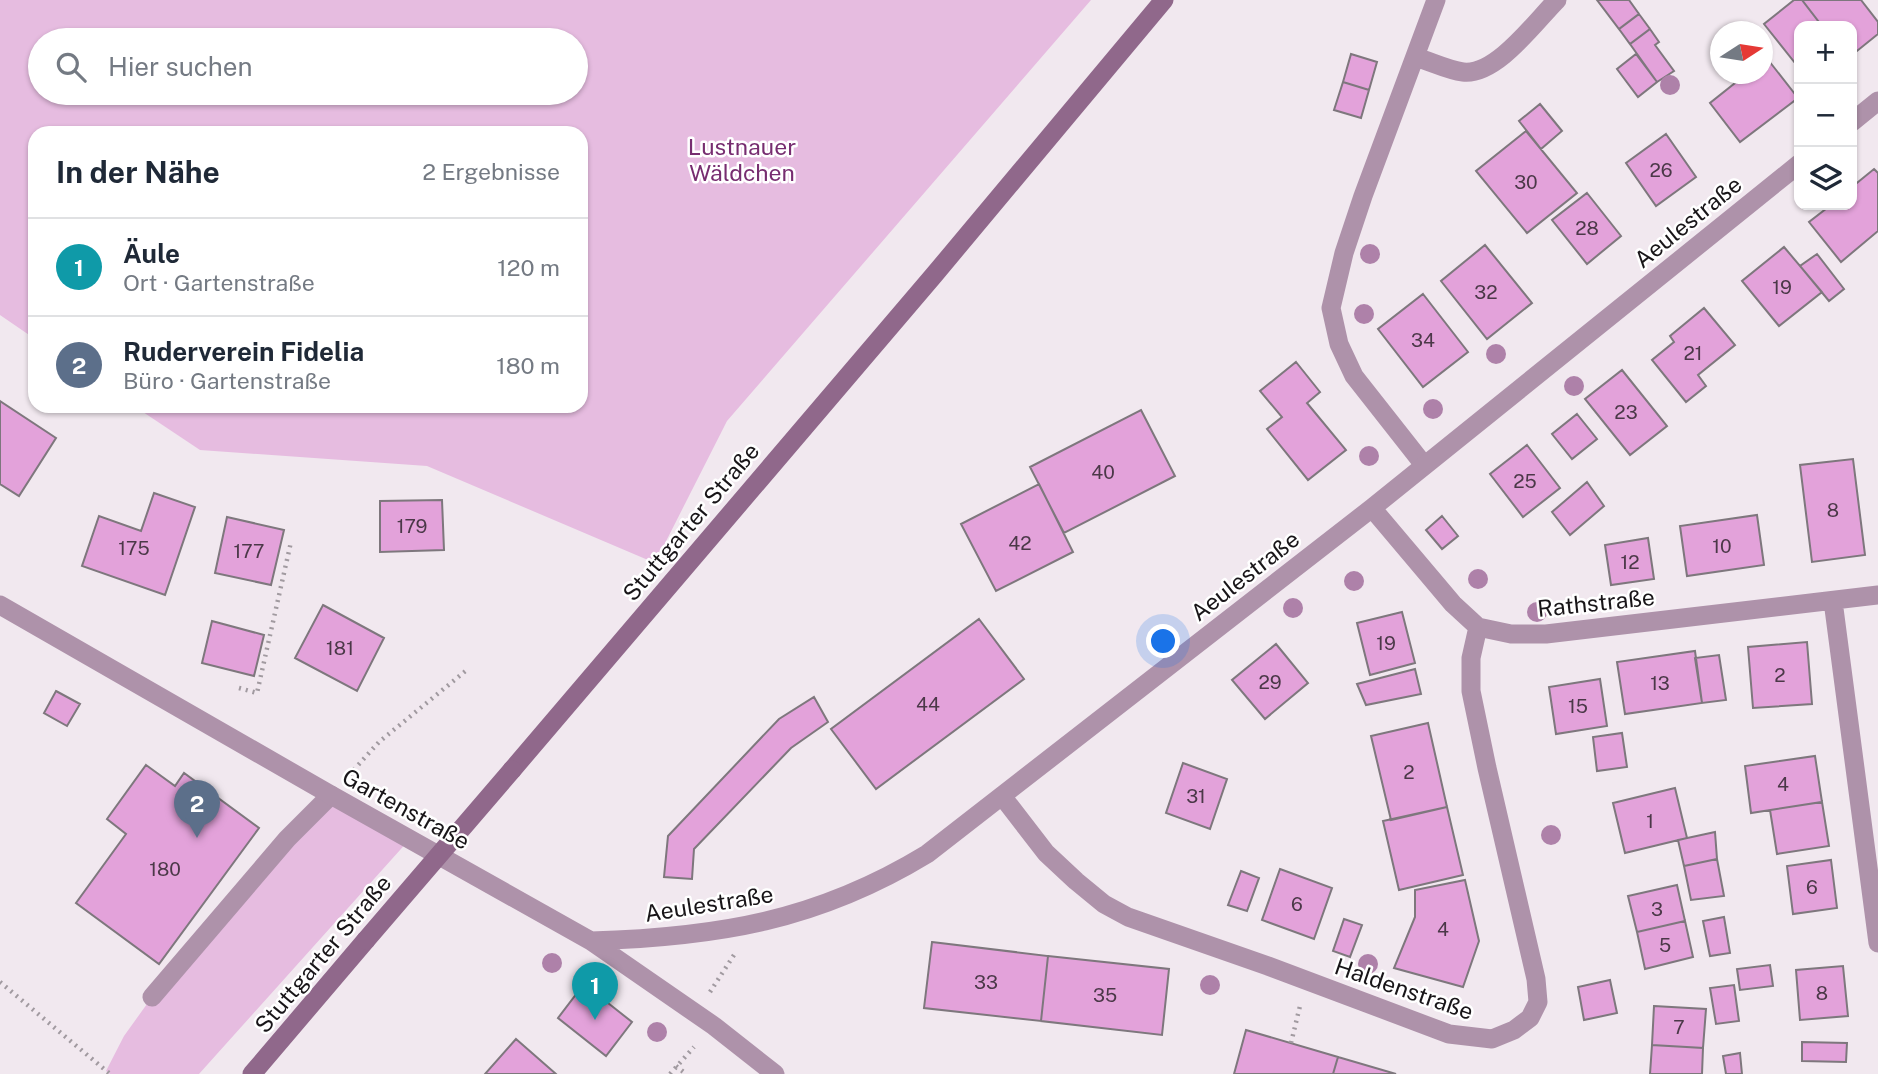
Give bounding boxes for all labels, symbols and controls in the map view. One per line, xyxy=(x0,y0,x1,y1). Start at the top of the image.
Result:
north arrow xyxy=(1710,21,1773,84)
map controls xyxy=(1794,21,1857,210)
button: + xyxy=(1794,21,1857,84)
search box xyxy=(28,28,588,105)
icon: search xyxy=(52,48,90,86)
text: Hier suchen xyxy=(108,51,253,82)
button: − xyxy=(1794,84,1857,147)
park label: Lustnauer Wäldchen xyxy=(688,133,796,186)
button: layers xyxy=(1794,147,1857,210)
text: In der Nähe xyxy=(56,154,220,190)
text: 2 Ergebnisse xyxy=(422,158,560,185)
house number: 26 xyxy=(1649,159,1673,181)
street label: Aeulestraße xyxy=(1629,170,1747,273)
house number: 30 xyxy=(1514,171,1538,193)
house number: 28 xyxy=(1575,217,1599,239)
text: Äule xyxy=(123,238,180,269)
text: 1 xyxy=(74,254,84,281)
text: 120 m xyxy=(497,254,560,281)
text: Ort · Gartenstraße xyxy=(123,269,315,296)
house number: 19 xyxy=(1772,276,1792,298)
house number: 32 xyxy=(1474,281,1498,303)
house number: 34 xyxy=(1411,329,1435,351)
text: Ruderverein Fidelia xyxy=(123,336,364,367)
house number: 21 xyxy=(1683,342,1703,364)
text: 2 xyxy=(72,352,86,379)
text: 180 m xyxy=(496,352,560,379)
text: Büro · Gartenstraße xyxy=(123,367,331,394)
house number: 23 xyxy=(1614,401,1638,423)
street label: Stuttgarter Straße xyxy=(617,437,764,606)
house number: 40 xyxy=(1091,461,1115,483)
house number: 25 xyxy=(1513,470,1537,492)
house number: 8 xyxy=(1827,499,1839,521)
house number: 179 xyxy=(397,515,427,537)
street label: Aeulestraße xyxy=(1185,525,1304,626)
house number: 42 xyxy=(1008,532,1032,554)
house number: 10 xyxy=(1712,535,1732,557)
house number: 175 xyxy=(118,537,150,559)
house number: 177 xyxy=(234,540,264,562)
house number: 12 xyxy=(1620,551,1640,573)
street label: Rathstraße xyxy=(1536,583,1656,622)
your location xyxy=(1146,624,1180,658)
house number: 19 xyxy=(1376,632,1396,654)
house number: 181 xyxy=(326,637,354,659)
house number: 2 xyxy=(1774,664,1786,686)
house number: 29 xyxy=(1258,671,1282,693)
house number: 13 xyxy=(1650,672,1670,694)
house number: 44 xyxy=(916,693,940,715)
house number: 15 xyxy=(1568,695,1588,717)
house number: 2 xyxy=(1403,761,1415,783)
street label: Gartenstraße xyxy=(338,763,475,855)
house number: 4 xyxy=(1777,773,1789,795)
pin: 2 xyxy=(174,780,220,838)
house number: 31 xyxy=(1186,785,1206,807)
house number: 1 xyxy=(1646,810,1654,832)
house number: 180 xyxy=(149,858,181,880)
street label: Stuttgarter Straße xyxy=(249,869,396,1038)
house number: 6 xyxy=(1806,876,1818,898)
street label: Aeulestraße xyxy=(643,880,775,927)
house number: 6 xyxy=(1291,893,1303,915)
house number: 3 xyxy=(1651,898,1663,920)
house number: 4 xyxy=(1437,918,1449,940)
house number: 5 xyxy=(1659,934,1671,956)
street label: Haldenstraße xyxy=(1331,952,1477,1025)
pin: 1 xyxy=(572,962,618,1020)
house number: 33 xyxy=(974,971,998,993)
house number: 8 xyxy=(1816,982,1828,1004)
house number: 35 xyxy=(1093,984,1117,1006)
house number: 7 xyxy=(1673,1016,1685,1038)

